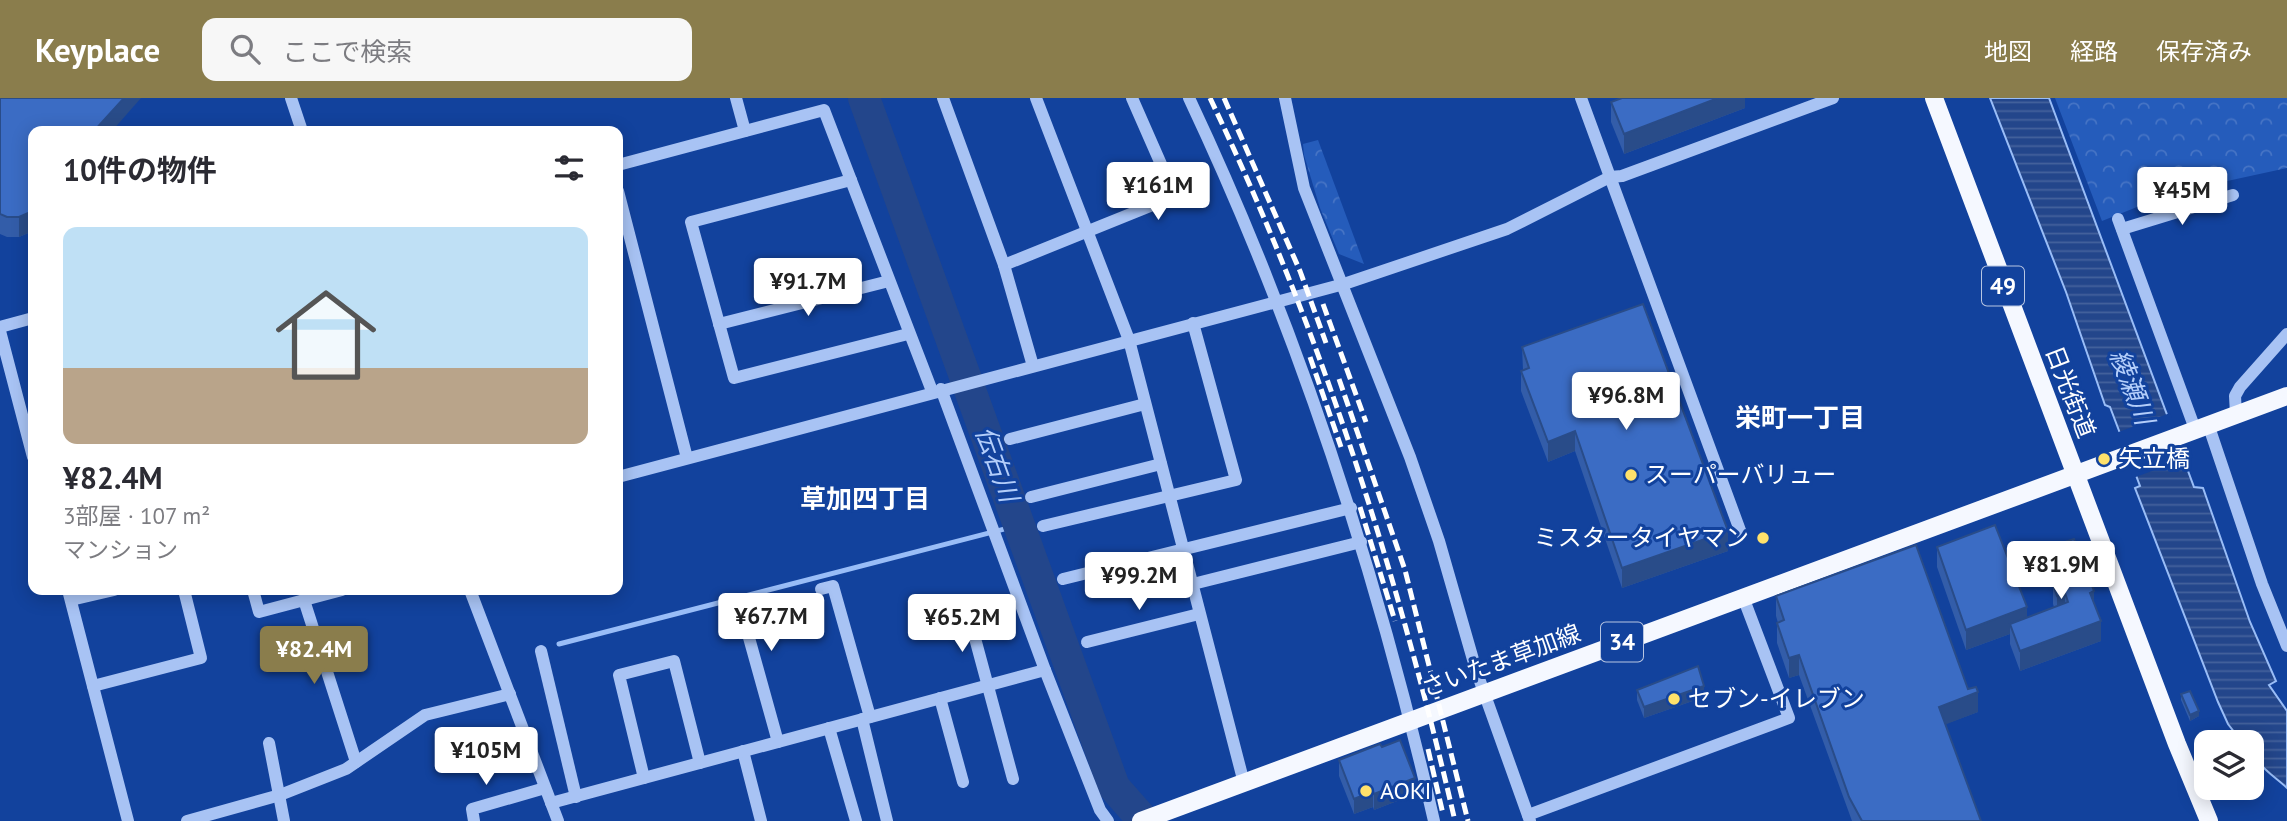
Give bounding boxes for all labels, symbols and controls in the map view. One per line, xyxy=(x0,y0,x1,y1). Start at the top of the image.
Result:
search box xyxy=(202,18,692,81)
text: Keyplace xyxy=(35,28,160,71)
icon: search xyxy=(226,30,264,68)
text: ここで検索 xyxy=(282,35,412,68)
text: 地図 xyxy=(1984,36,2032,67)
text: 経路 xyxy=(2070,36,2118,67)
text: 保存済み xyxy=(2156,36,2252,67)
icon: filters xyxy=(550,149,588,187)
text: 10件の物件 xyxy=(63,150,217,189)
pin: ¥161M xyxy=(1109,162,1207,222)
pin: ¥45M xyxy=(2141,167,2223,227)
text: ¥161M xyxy=(1123,170,1193,199)
text: ¥45M xyxy=(2153,175,2211,204)
pin: ¥91.7M xyxy=(751,258,865,318)
text: ¥91.7M xyxy=(770,266,846,295)
road number: 49 xyxy=(1982,266,2024,306)
icon: home xyxy=(263,272,389,398)
street label: 日光街道 xyxy=(2039,341,2102,442)
water label: 綾瀬川 xyxy=(2103,344,2163,432)
pin: ¥96.8M xyxy=(1569,372,1683,432)
text: ¥96.8M xyxy=(1588,380,1664,409)
district label: 栄町一丁目 xyxy=(1735,401,1865,434)
water label: 伝右川 xyxy=(969,422,1027,509)
place label: 矢立橋 xyxy=(2118,443,2190,474)
marker: 矢立橋 xyxy=(2096,451,2112,467)
text: ¥82.4M xyxy=(63,458,162,497)
place label: スーパーバリュー xyxy=(1645,459,1837,490)
marker: スーパーバリュー xyxy=(1623,467,1639,483)
district label: 草加四丁目 xyxy=(800,482,930,515)
text: 3部屋 · 107 m² xyxy=(63,501,210,530)
place label: ミスタータイヤマン xyxy=(1534,522,1749,553)
marker: ミスタータイヤマン xyxy=(1755,530,1771,546)
text: マンション xyxy=(63,535,178,564)
pin: ¥81.9M xyxy=(2004,542,2118,601)
text: ¥81.9M xyxy=(2023,549,2099,578)
pin: ¥99.2M xyxy=(1082,552,1196,612)
text: ¥99.2M xyxy=(1101,560,1177,589)
pin: ¥67.7M xyxy=(714,594,828,653)
pin: ¥65.2M xyxy=(905,594,1019,654)
text: ¥67.7M xyxy=(734,601,808,630)
text: ¥65.2M xyxy=(924,602,1000,631)
street label: さいたま草加線 xyxy=(1417,617,1585,704)
road number: 34 xyxy=(1601,622,1643,662)
pin: ¥82.4M xyxy=(257,626,371,686)
text: ¥82.4M xyxy=(276,634,352,663)
place label: セブン-イレブン xyxy=(1688,683,1865,714)
marker: セブン-イレブン xyxy=(1666,691,1682,707)
pin: ¥105M xyxy=(437,728,535,787)
map controls xyxy=(2194,730,2264,800)
button: layers xyxy=(2194,730,2264,800)
text: ¥105M xyxy=(451,735,521,764)
place label: AOKI xyxy=(1380,775,1431,806)
marker: AOKI xyxy=(1358,783,1374,799)

